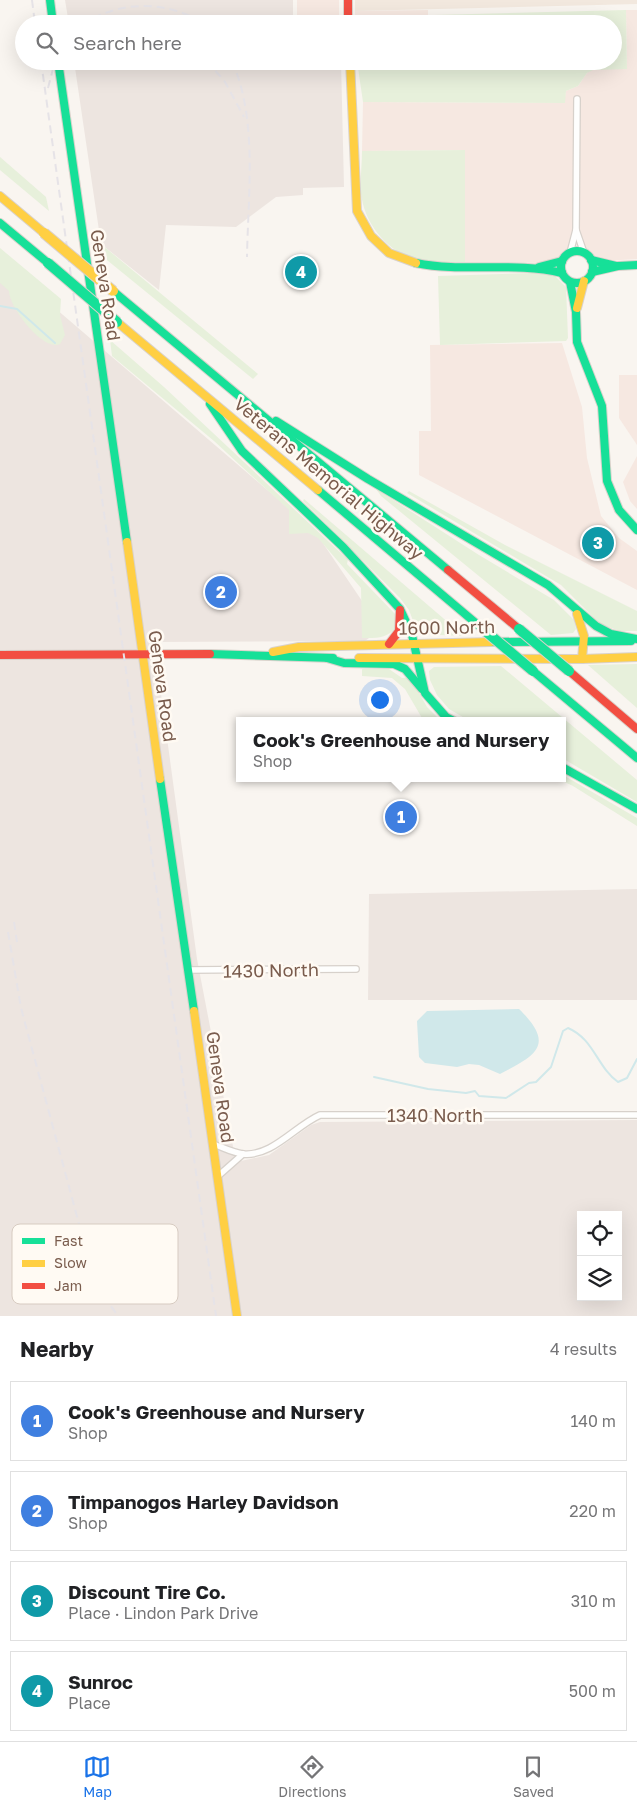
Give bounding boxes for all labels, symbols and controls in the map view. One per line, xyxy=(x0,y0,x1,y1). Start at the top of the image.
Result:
search box xyxy=(15,15,622,70)
icon: search xyxy=(33,29,61,57)
text: Search here xyxy=(73,31,182,54)
street label: Geneva Road xyxy=(86,228,126,342)
pin: 4 xyxy=(285,253,317,291)
street label: Veterans Memorial Highway xyxy=(230,392,428,564)
pin: 3 xyxy=(582,524,614,562)
pin: 2 xyxy=(205,573,237,611)
street label: 1600 North xyxy=(399,615,495,639)
street label: Geneva Road xyxy=(144,629,182,743)
your location xyxy=(367,687,393,713)
popup xyxy=(236,717,566,782)
text: Cook's Greenhouse and Nursery xyxy=(253,728,549,751)
text: Shop xyxy=(253,751,292,771)
pin: 1 xyxy=(385,798,417,836)
street label: 1430 North xyxy=(223,958,319,982)
street label: Geneva Road xyxy=(202,1030,240,1144)
street label: 1340 North xyxy=(387,1104,483,1126)
map controls xyxy=(577,1211,622,1301)
button: locate xyxy=(577,1211,622,1256)
legend xyxy=(12,1224,178,1304)
text: Fast xyxy=(54,1232,83,1249)
text: Slow xyxy=(54,1254,87,1271)
button: layers xyxy=(577,1256,622,1301)
text: Jam xyxy=(54,1277,82,1294)
text: Nearby xyxy=(20,1336,94,1362)
text: 4 results xyxy=(550,1339,617,1359)
text: Cook's Greenhouse and Nursery xyxy=(68,1400,365,1423)
text: 1 xyxy=(33,1411,41,1431)
text: 140 m xyxy=(570,1411,616,1431)
text: Shop xyxy=(68,1423,108,1443)
text: Timpanogos Harley Davidson xyxy=(68,1490,339,1513)
text: 2 xyxy=(32,1501,42,1521)
text: 220 m xyxy=(569,1501,616,1521)
text: Shop xyxy=(68,1513,108,1533)
text: Discount Tire Co. xyxy=(68,1580,226,1603)
text: 3 xyxy=(32,1591,42,1611)
text: 310 m xyxy=(571,1591,616,1611)
text: Place · Lindon Park Drive xyxy=(68,1603,258,1623)
text: Sunroc xyxy=(68,1670,133,1693)
text: 4 xyxy=(32,1681,42,1701)
text: 500 m xyxy=(569,1681,616,1701)
text: Place xyxy=(68,1693,111,1713)
tab: Map xyxy=(83,1753,112,1800)
tab: Directions xyxy=(278,1753,347,1800)
tab: Saved xyxy=(513,1753,554,1800)

